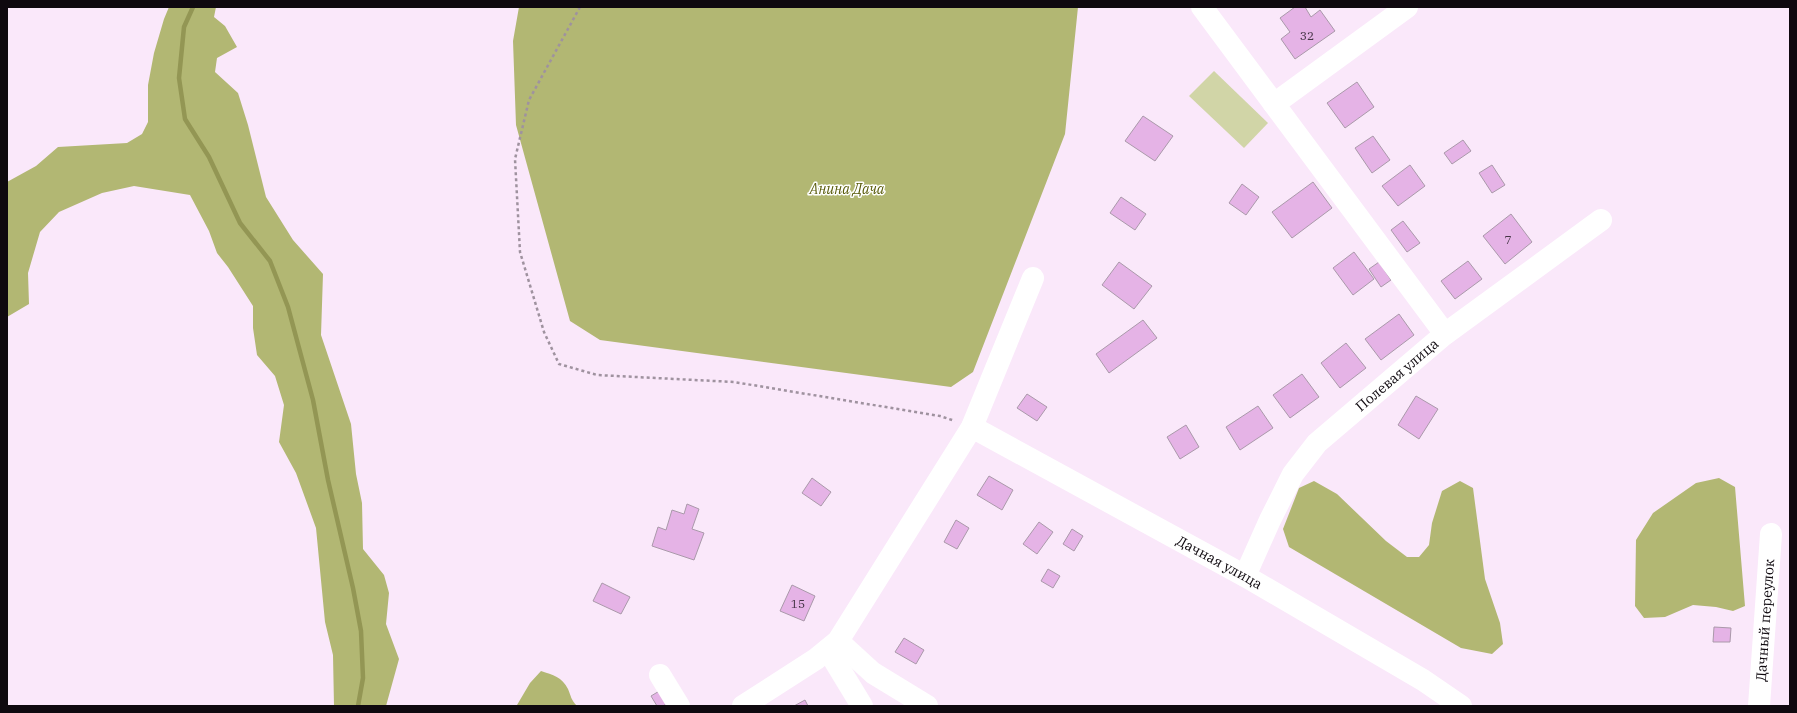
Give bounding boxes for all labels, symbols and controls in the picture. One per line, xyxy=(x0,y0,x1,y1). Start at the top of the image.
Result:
house number: 32 xyxy=(1300,28,1314,43)
park label: Анина Дача xyxy=(809,180,885,198)
house number: 7 xyxy=(1504,232,1512,247)
street label: Полевая улица xyxy=(1352,334,1442,415)
street label: Дачная улица xyxy=(1173,531,1266,593)
street label: Дачный переулок xyxy=(1752,558,1778,682)
house number: 15 xyxy=(791,596,805,611)

